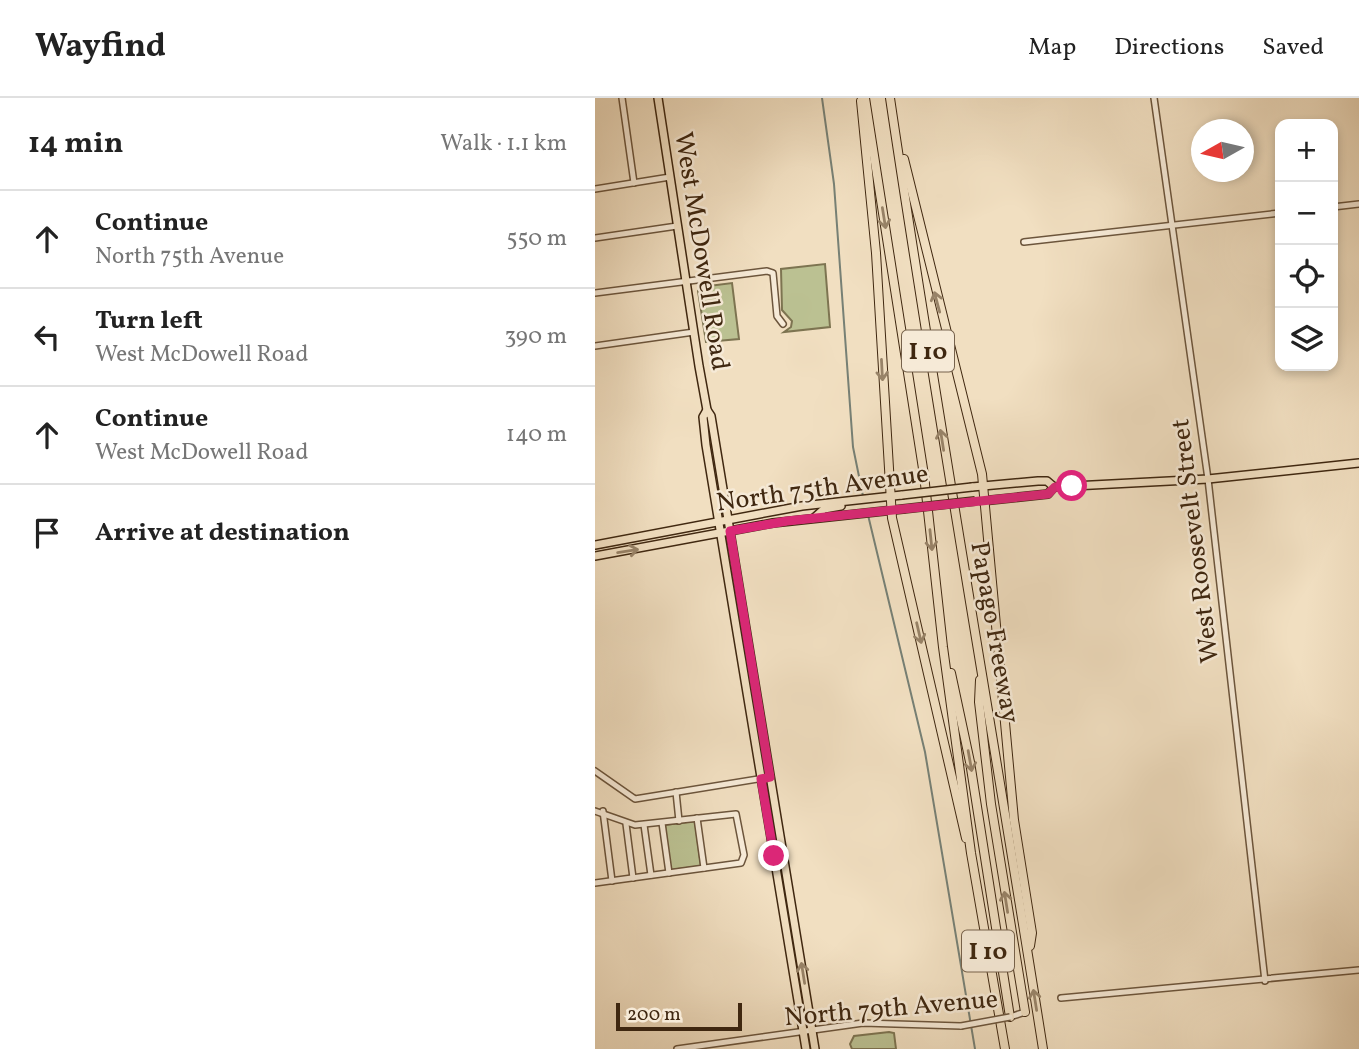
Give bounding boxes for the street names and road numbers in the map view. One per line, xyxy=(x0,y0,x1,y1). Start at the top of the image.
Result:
street label: West McDowell Road xyxy=(664,129,738,373)
road number: I 10 xyxy=(902,330,954,372)
street label: West Roosevelt Street xyxy=(1163,417,1229,665)
street label: North 75th Avenue xyxy=(714,456,931,522)
street label: Papago Freeway xyxy=(960,539,1028,726)
road number: I 10 xyxy=(962,930,1014,972)
street label: North 79th Avenue xyxy=(783,982,1000,1036)

